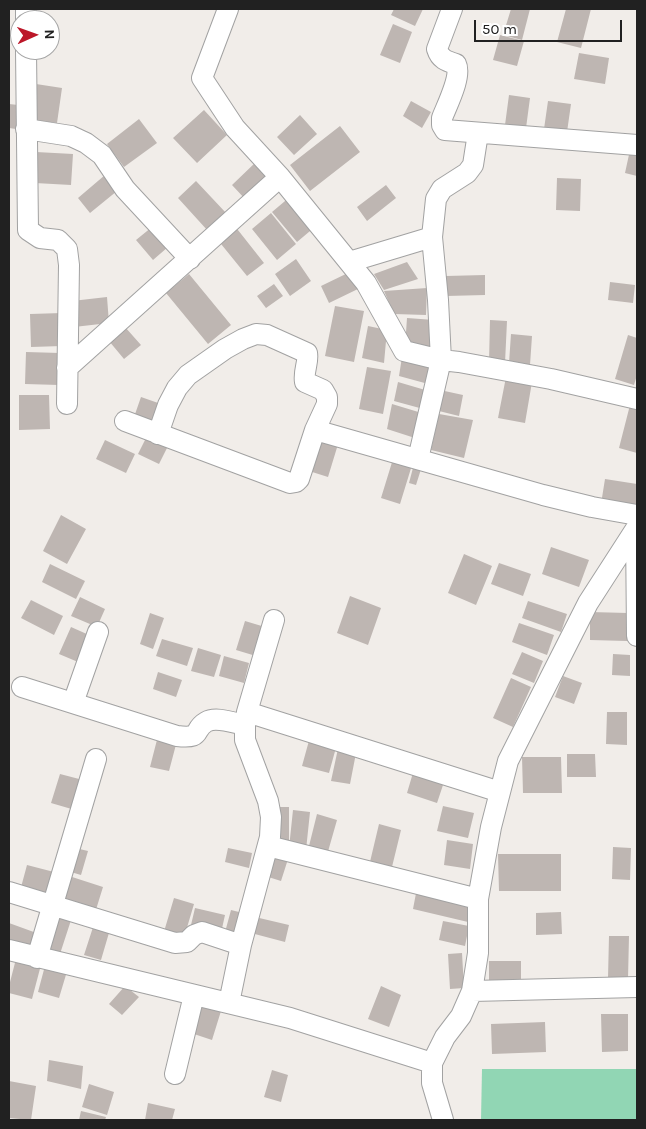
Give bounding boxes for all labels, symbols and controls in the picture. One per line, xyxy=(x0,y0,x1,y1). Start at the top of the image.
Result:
north arrow xyxy=(10,10,60,60)
scale bar xyxy=(476,10,624,42)
text: 50 m xyxy=(482,20,517,38)
text: N xyxy=(41,29,58,40)

